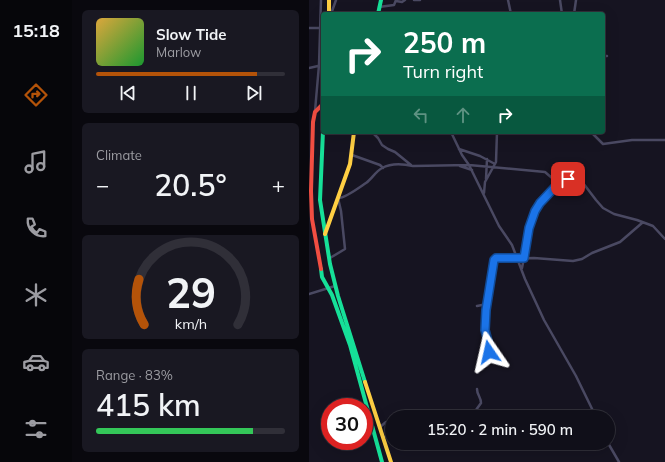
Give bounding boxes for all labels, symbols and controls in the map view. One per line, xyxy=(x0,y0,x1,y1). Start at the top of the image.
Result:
text: 15:18 xyxy=(12,19,60,42)
text: Slow Tide xyxy=(156,25,226,44)
text: 250 m xyxy=(403,25,486,60)
icon: right xyxy=(337,28,389,80)
text: Marlow xyxy=(156,44,201,60)
text: Turn right xyxy=(403,60,483,83)
icon: directions xyxy=(22,81,50,109)
icon: previous xyxy=(117,82,139,104)
icon: pause xyxy=(180,82,202,104)
icon: next xyxy=(243,82,265,104)
icon: left xyxy=(410,104,432,126)
icon: ahead xyxy=(452,104,474,126)
icon: right xyxy=(494,104,516,126)
text: Climate xyxy=(96,147,142,163)
icon: music xyxy=(22,148,50,176)
pin xyxy=(551,162,585,196)
text: 20.5° xyxy=(154,166,227,204)
icon: arrive xyxy=(557,168,579,190)
text: − xyxy=(96,171,109,199)
text: + xyxy=(272,171,285,199)
icon: phone xyxy=(22,214,50,242)
text: 29 xyxy=(166,266,215,318)
icon: climate xyxy=(22,281,50,309)
text: km/h xyxy=(174,315,207,333)
position arrow xyxy=(468,331,510,373)
icon: car xyxy=(22,348,50,376)
text: Range · 83% xyxy=(96,367,173,383)
text: 415 km xyxy=(96,386,201,424)
speed limit sign: 30 xyxy=(321,398,373,450)
icon: filters xyxy=(22,415,50,443)
text: 15:20 · 2 min · 590 m xyxy=(427,420,573,439)

